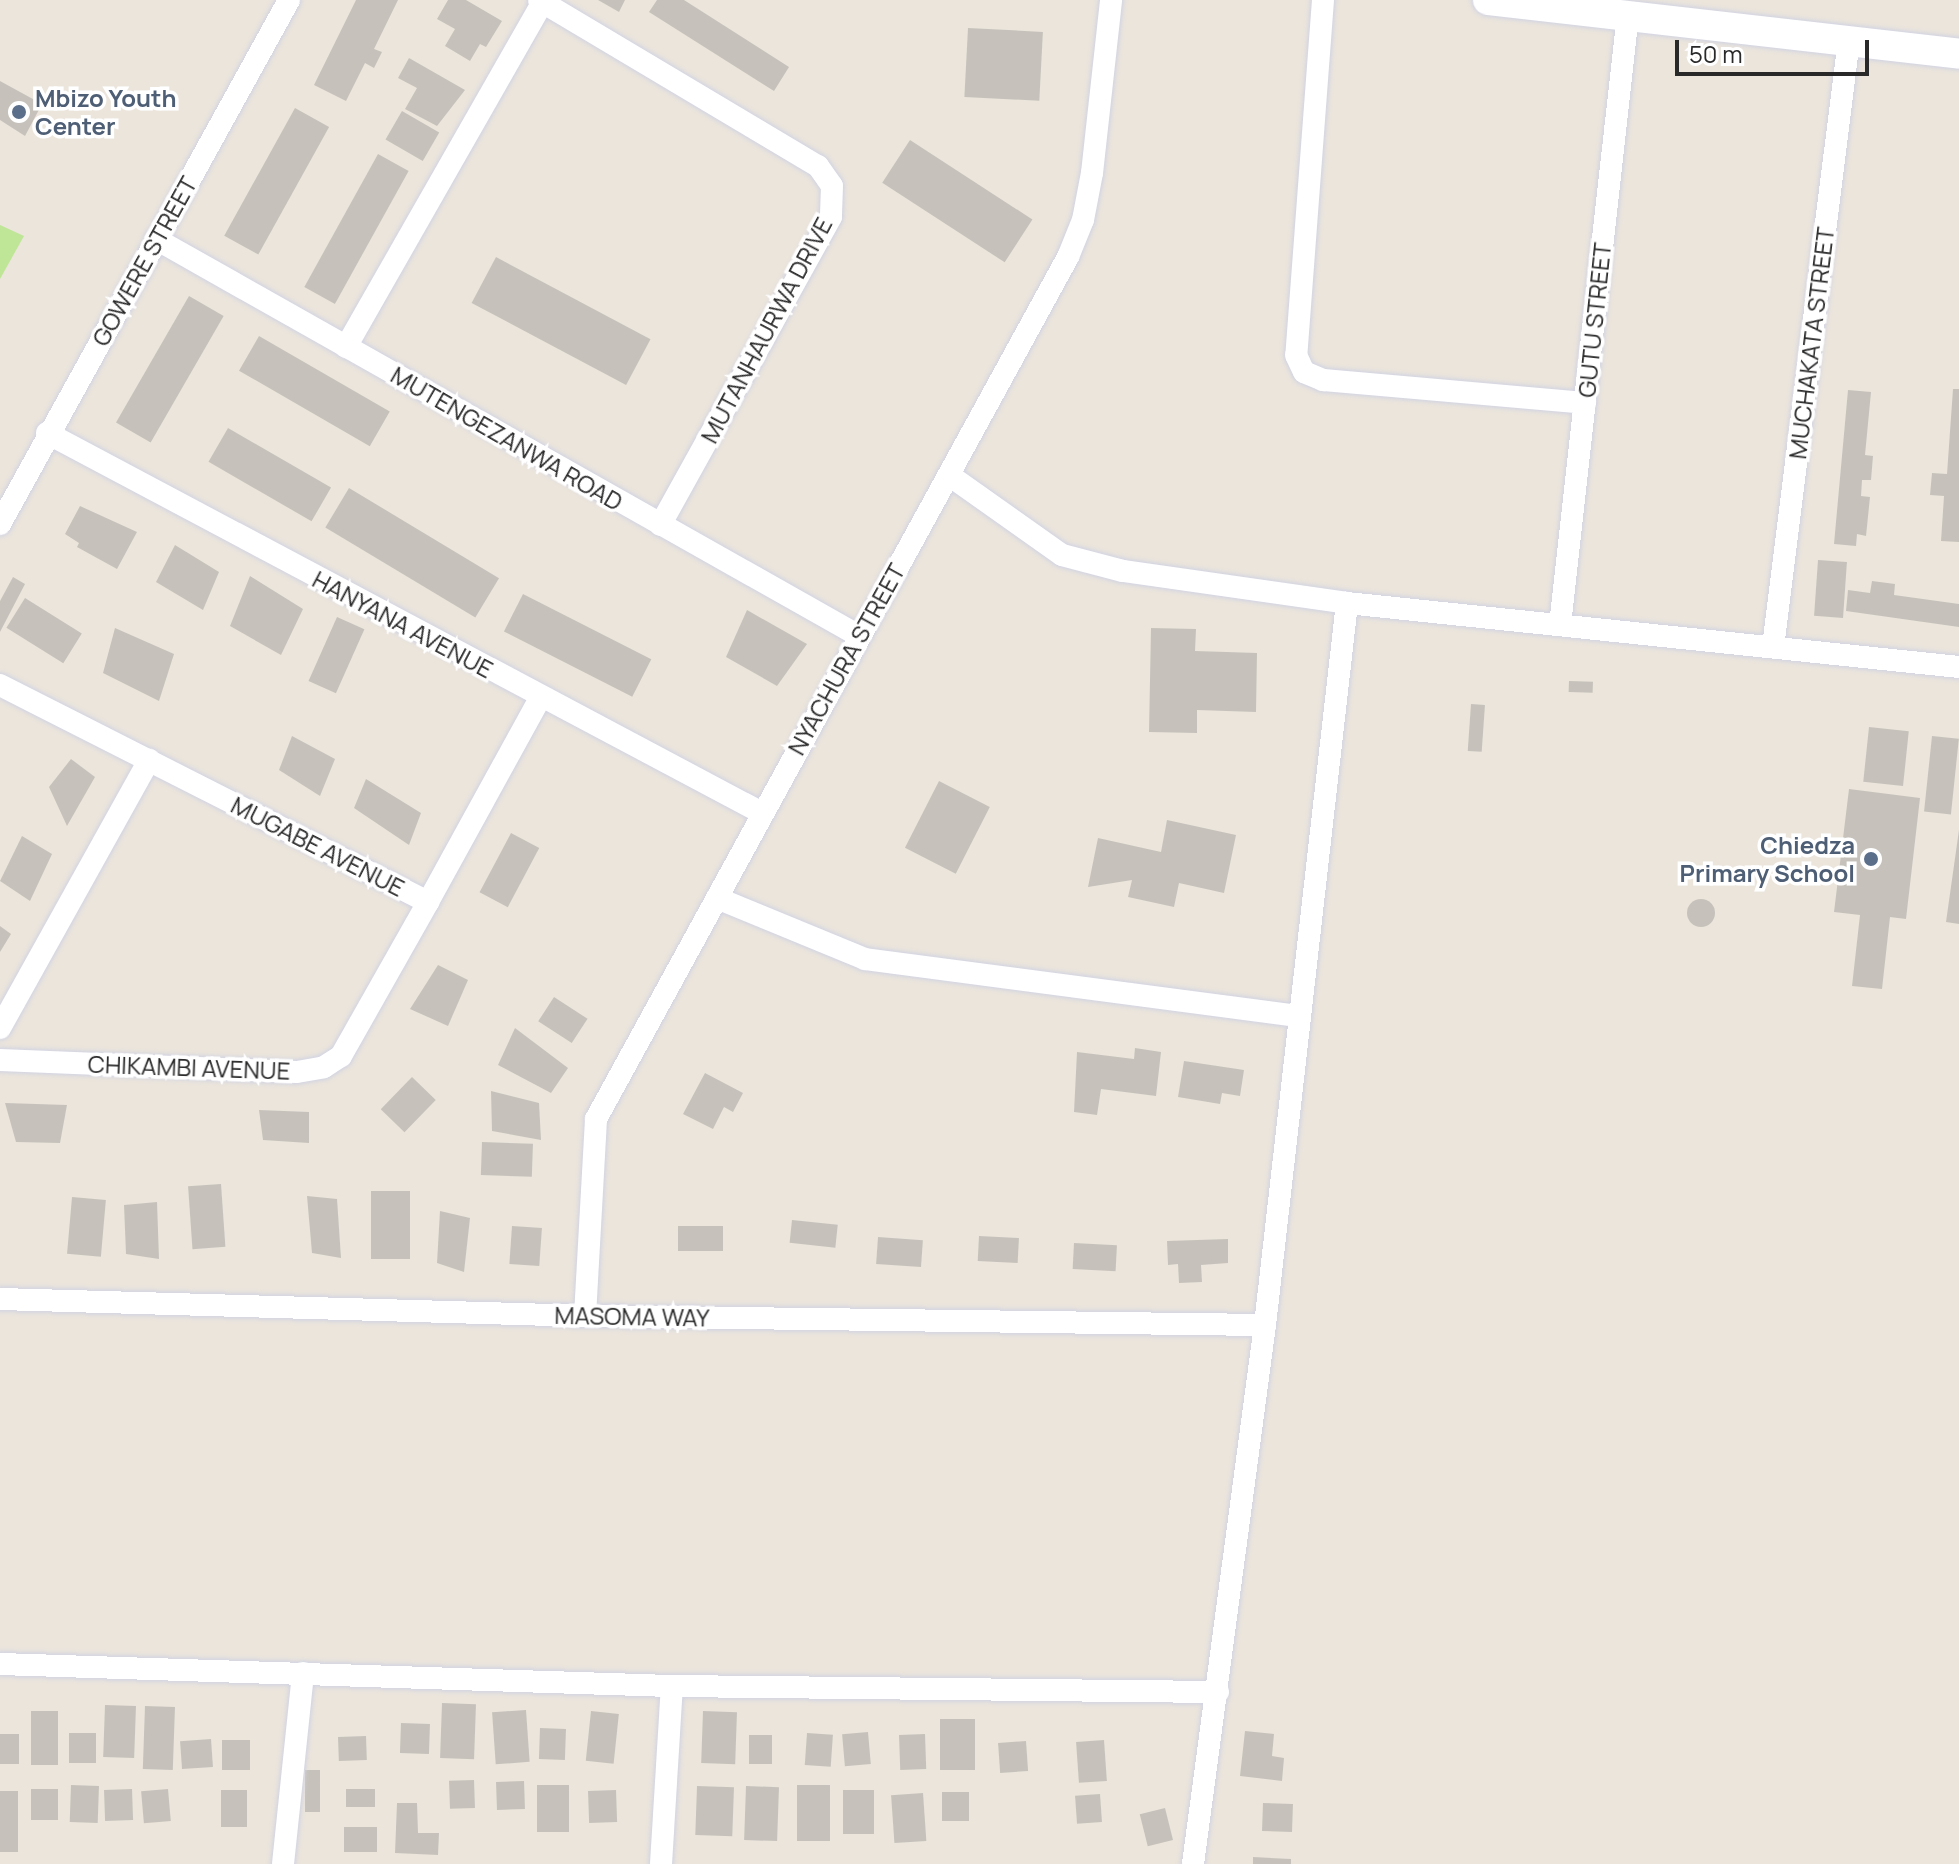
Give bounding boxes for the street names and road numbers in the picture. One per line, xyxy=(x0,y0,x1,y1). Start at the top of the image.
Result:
street label: GOWERE STREET xyxy=(86,171,202,351)
street label: MUTANHAURWA DRIVE xyxy=(694,212,838,448)
street label: MUCHAKATA STREET xyxy=(1782,225,1840,461)
street label: GUTU STREET xyxy=(1572,241,1616,399)
street label: MUTENGEZANWA ROAD xyxy=(386,360,628,516)
street label: NYACHURA STREET xyxy=(781,558,911,760)
street label: HANYANA AVENUE xyxy=(308,564,498,684)
street label: MUGABE AVENUE xyxy=(227,790,409,902)
street label: CHIKAMBI AVENUE xyxy=(87,1049,291,1085)
street label: MASOMA WAY xyxy=(554,1300,710,1332)

